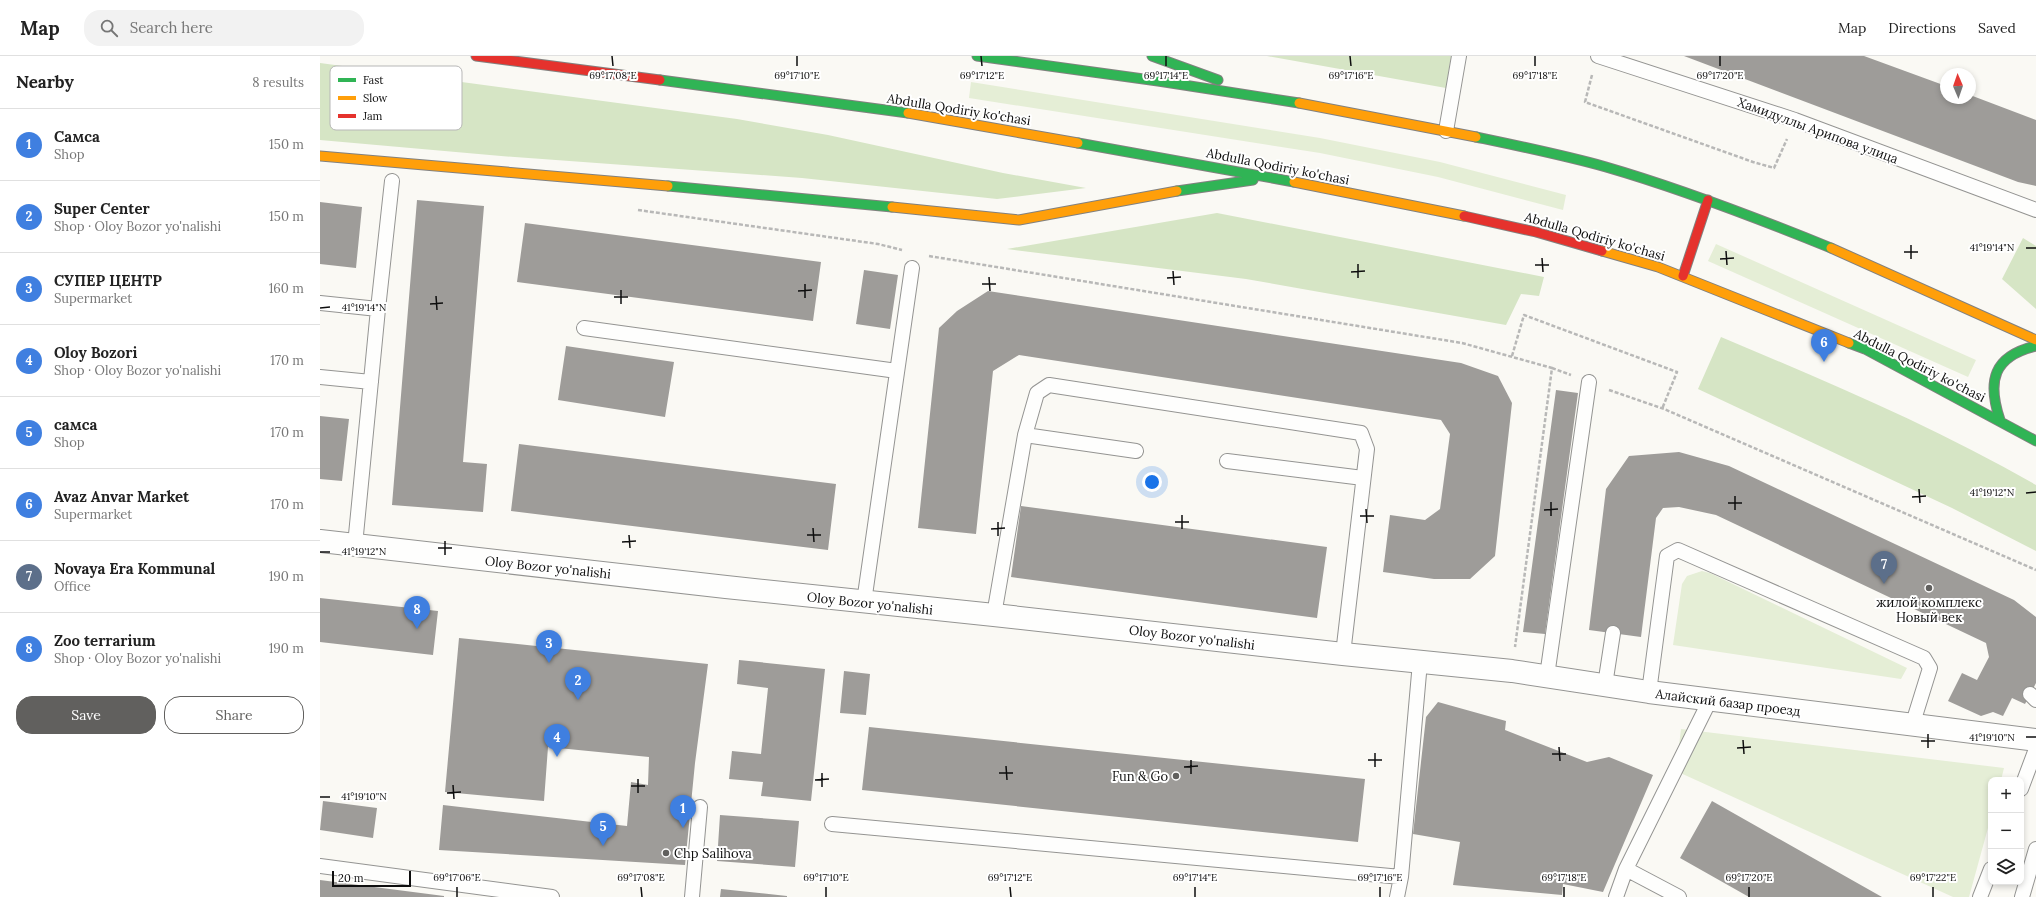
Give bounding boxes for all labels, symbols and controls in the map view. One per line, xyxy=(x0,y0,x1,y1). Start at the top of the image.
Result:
search box xyxy=(84,10,364,46)
text: Map xyxy=(20,16,60,40)
icon: search xyxy=(98,17,120,39)
text: Search here xyxy=(130,18,213,37)
text: Map xyxy=(1838,19,1866,37)
text: Directions xyxy=(1888,19,1956,37)
text: Saved xyxy=(1978,19,2016,37)
legend xyxy=(330,66,462,130)
north arrow xyxy=(1940,68,1976,104)
text: 69°17'08"E xyxy=(589,69,637,82)
text: 69°17'10"E xyxy=(774,69,820,82)
text: 69°17'12"E xyxy=(960,69,1004,82)
text: 69°17'14"E xyxy=(1144,69,1188,82)
text: 69°17'16"E xyxy=(1328,69,1374,82)
text: 69°17'18"E xyxy=(1513,69,1557,82)
text: 69°17'20"E xyxy=(1696,69,1744,82)
text: Nearby xyxy=(16,71,74,93)
text: Fast xyxy=(363,73,384,87)
text: 8 results xyxy=(252,74,304,91)
street label: Abdulla Qodiriy ko'chasi xyxy=(885,90,1032,129)
text: Slow xyxy=(363,91,388,105)
street label: Хамидуллы Арипова улица xyxy=(1735,93,1901,168)
text: Jam xyxy=(362,109,383,123)
text: Самса xyxy=(54,127,100,146)
text: 1 xyxy=(26,136,32,153)
text: 150 m xyxy=(269,136,304,153)
street label: Abdulla Qodiriy ko'chasi xyxy=(1204,144,1351,189)
text: Shop xyxy=(54,146,85,163)
text: Super Center xyxy=(54,199,150,218)
text: 2 xyxy=(26,208,32,225)
text: 150 m xyxy=(269,208,304,225)
street label: Abdulla Qodiriy ko'chasi xyxy=(1522,208,1667,265)
text: Shop · Oloy Bozor yo'nalishi xyxy=(54,218,221,235)
text: 41°19'14"N xyxy=(1970,241,2015,254)
text: СУПЕР ЦЕНТР xyxy=(54,271,162,290)
text: 3 xyxy=(25,280,33,297)
text: 160 m xyxy=(269,280,304,297)
text: Supermarket xyxy=(54,290,132,307)
text: 41°19'14"N xyxy=(342,301,387,314)
street label: Abdulla Qodiriy ko'chasi xyxy=(1850,324,1989,406)
pin: 6 xyxy=(1811,329,1837,362)
text: Oloy Bozori xyxy=(54,343,137,362)
text: 4 xyxy=(25,352,33,369)
text: 170 m xyxy=(270,352,304,369)
text: Shop · Oloy Bozor yo'nalishi xyxy=(54,362,221,379)
text: самса xyxy=(54,415,97,434)
text: 5 xyxy=(25,424,33,441)
text: 170 m xyxy=(270,424,304,441)
text: Shop xyxy=(54,434,85,451)
your location xyxy=(1142,472,1162,492)
text: 41°19'12"N xyxy=(1970,486,2015,499)
text: Avaz Anvar Market xyxy=(54,487,189,506)
text: 6 xyxy=(25,496,33,513)
text: 170 m xyxy=(270,496,304,513)
text: Supermarket xyxy=(54,506,132,523)
text: 41°19'12"N xyxy=(342,545,387,558)
pin: 7 xyxy=(1871,551,1897,584)
street label: Oloy Bozor yo'nalishi xyxy=(484,552,612,583)
text: Novaya Era Kommunal xyxy=(54,559,215,578)
text: 7 xyxy=(26,568,32,585)
text: 190 m xyxy=(269,568,304,585)
text: Office xyxy=(54,578,91,595)
marker: жилой комплекс Новый век xyxy=(1924,583,1934,593)
street label: Oloy Bozor yo'nalishi xyxy=(806,588,934,619)
place label: жилой комплекс Новый век xyxy=(1876,594,1982,626)
pin: 8 xyxy=(404,596,430,629)
street label: Oloy Bozor yo'nalishi xyxy=(1128,621,1256,654)
pin: 3 xyxy=(536,630,562,663)
text: Zoo terrarium xyxy=(54,631,156,650)
text: 8 xyxy=(25,640,33,657)
text: 190 m xyxy=(269,640,304,657)
text: Shop · Oloy Bozor yo'nalishi xyxy=(54,650,221,667)
pin: 2 xyxy=(565,667,591,700)
street label: Алайский базар проезд xyxy=(1653,685,1802,720)
button: Save xyxy=(16,696,156,734)
button: Share xyxy=(164,696,304,734)
pin: 4 xyxy=(544,724,570,757)
text: 41°19'10"N xyxy=(1969,731,2015,744)
place label: Fun & Go xyxy=(1112,768,1168,785)
marker: Fun & Go xyxy=(1171,771,1181,781)
map controls xyxy=(1988,777,2024,885)
button: + xyxy=(1988,777,2024,813)
text: 41°19'10"N xyxy=(341,790,387,803)
pin: 1 xyxy=(670,795,696,828)
pin: 5 xyxy=(590,813,616,846)
button: − xyxy=(1988,813,2024,849)
place label: Chp Salihova xyxy=(674,845,752,862)
marker: Chp Salihova xyxy=(661,848,671,858)
button: layers xyxy=(1988,849,2024,885)
scale bar xyxy=(332,869,411,888)
text: 20 m xyxy=(338,871,363,885)
text: 69°17'06"E xyxy=(433,871,481,884)
text: 69°17'08"E xyxy=(617,871,665,884)
text: 69°17'10"E xyxy=(803,871,849,884)
text: 69°17'12"E xyxy=(988,871,1032,884)
text: 69°17'14"E xyxy=(1173,871,1217,884)
text: 69°17'16"E xyxy=(1357,871,1403,884)
text: 69°17'18"E xyxy=(1542,871,1586,884)
text: 69°17'20"E xyxy=(1725,871,1773,884)
text: 69°17'22"E xyxy=(1910,871,1956,884)

